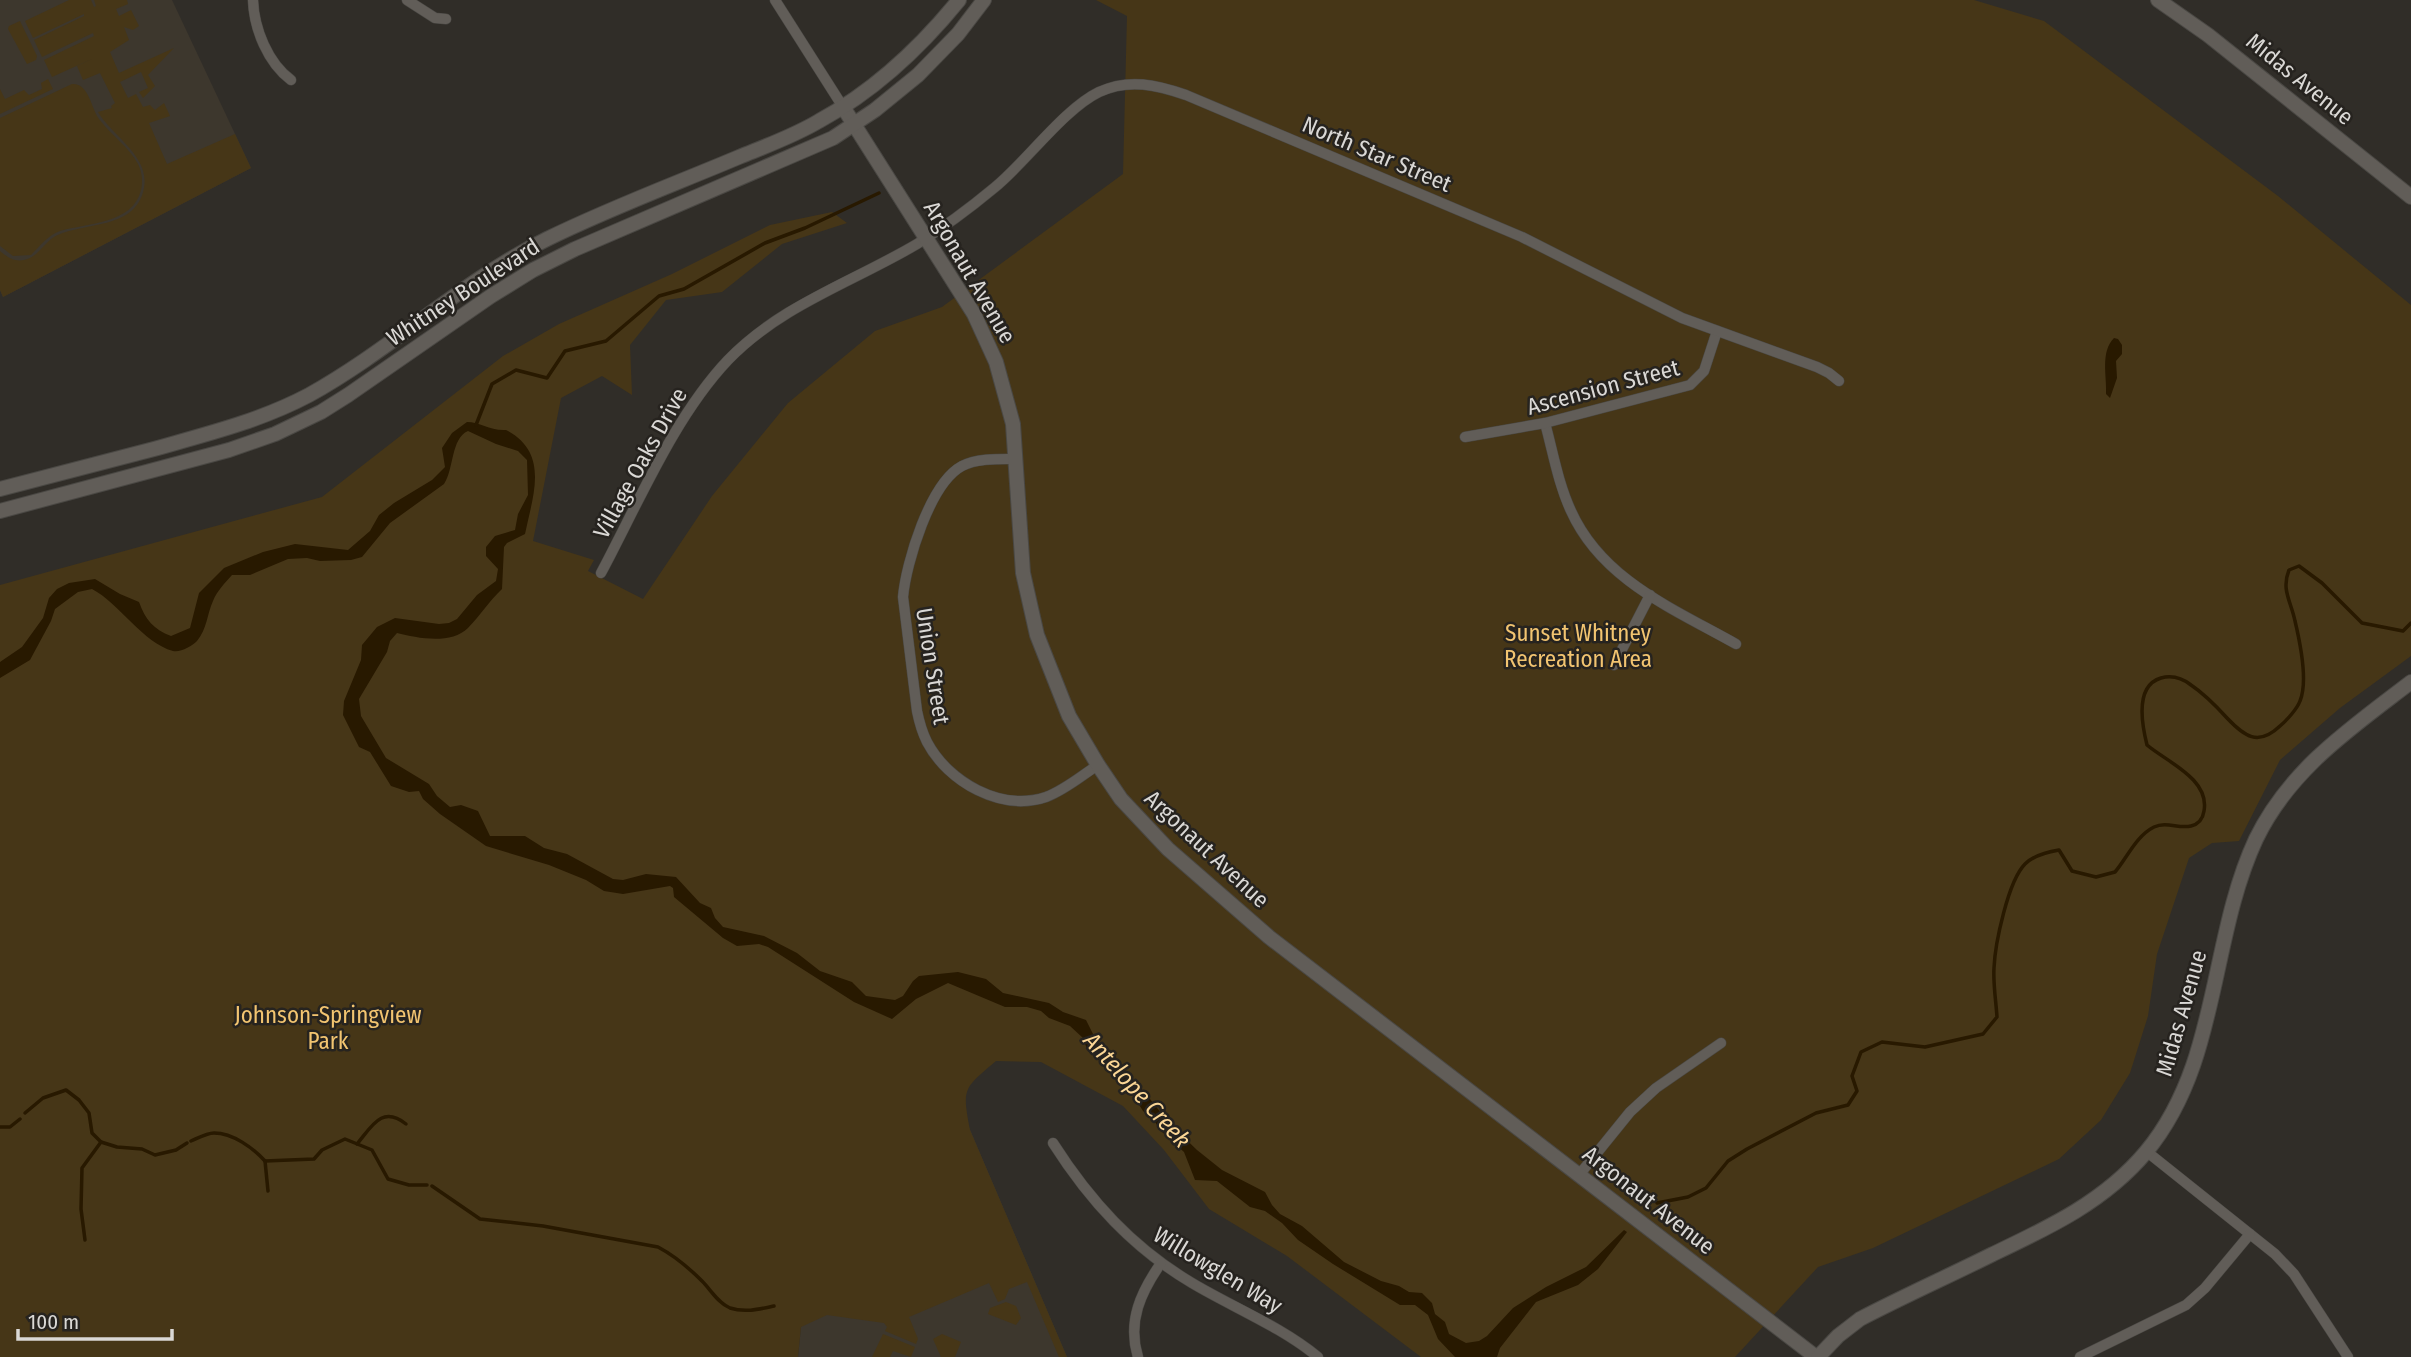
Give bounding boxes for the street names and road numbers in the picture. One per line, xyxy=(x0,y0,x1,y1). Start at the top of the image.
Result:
street label: Midas Avenue xyxy=(2241,27,2359,131)
street label: North Star Street xyxy=(1298,110,1456,198)
street label: Argonaut Avenue xyxy=(918,196,1022,348)
street label: Whitney Boulevard xyxy=(381,232,545,352)
street label: Ascension Street xyxy=(1524,353,1683,421)
street label: Village Oaks Drive xyxy=(587,383,693,543)
street label: Union Street xyxy=(910,606,956,727)
street label: Argonaut Avenue xyxy=(1139,784,1275,914)
street label: Midas Avenue xyxy=(2150,947,2212,1079)
street label: Argonaut Avenue xyxy=(1577,1140,1721,1260)
street label: Willowglen Way xyxy=(1148,1221,1288,1320)

